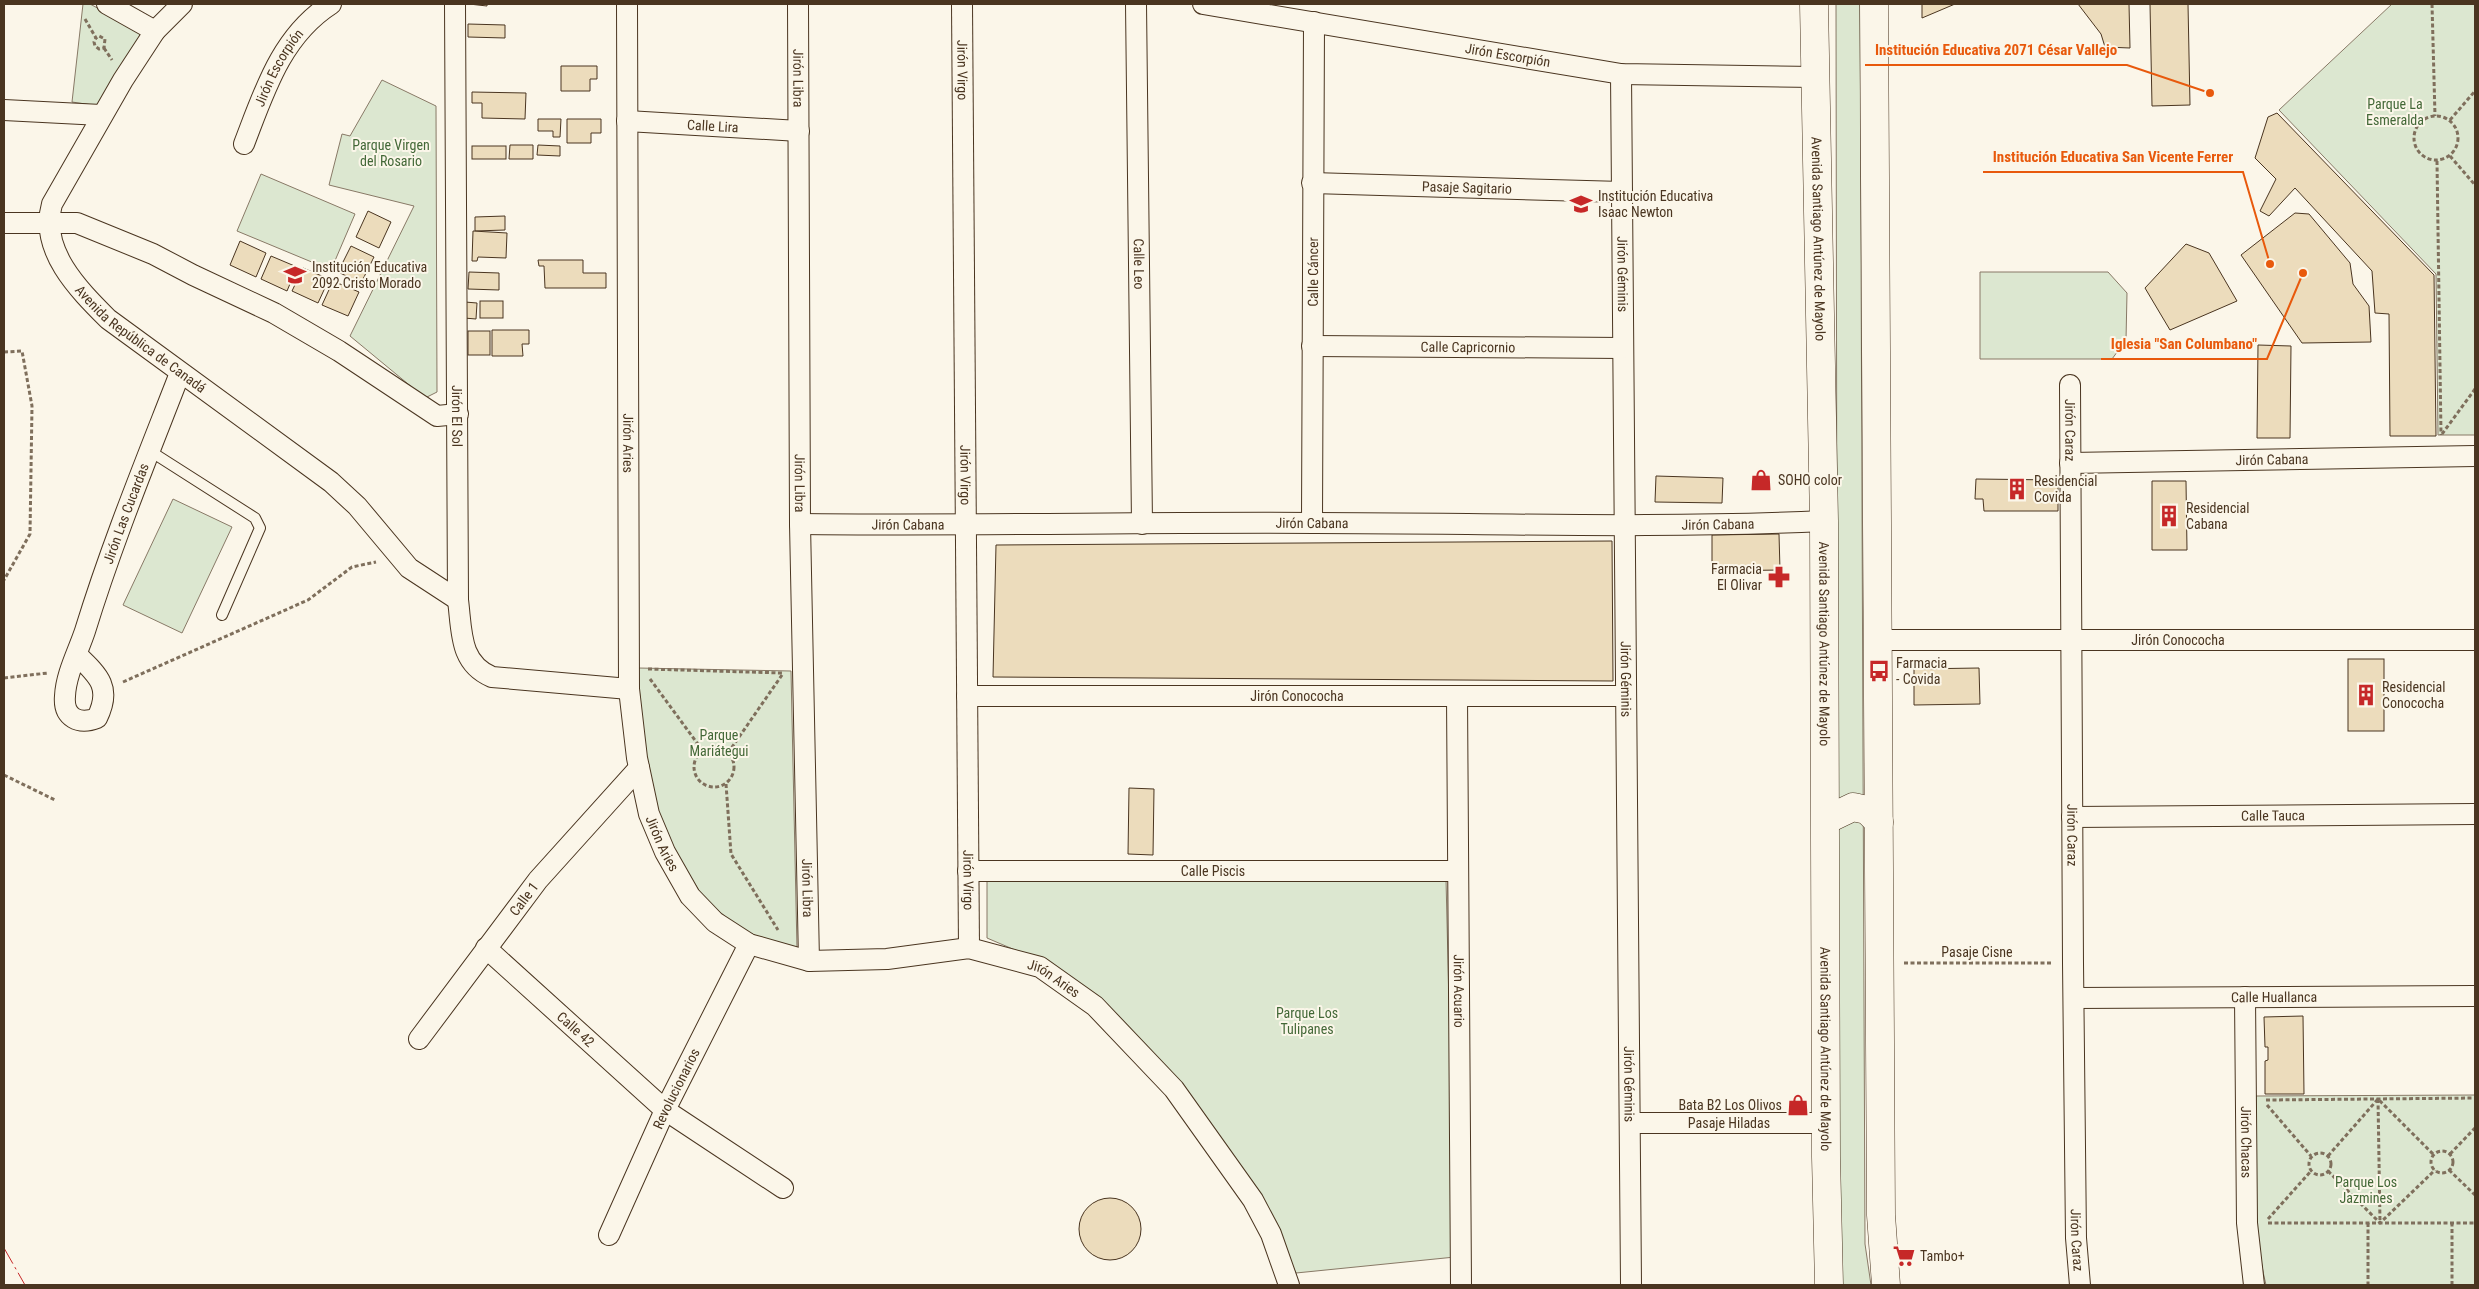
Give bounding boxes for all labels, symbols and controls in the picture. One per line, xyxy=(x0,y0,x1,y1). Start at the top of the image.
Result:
street label: Jirón Escorpión xyxy=(251,26,306,109)
callout: Institución Educativa 2071 César Vallejo xyxy=(1865,35,2127,65)
street label: Jirón Virgo xyxy=(954,40,971,100)
street label: Jirón Escorpión xyxy=(1464,40,1552,70)
text: Institución Educativa 2071 César Vallejo xyxy=(1875,41,2117,59)
street label: Jirón Libra xyxy=(790,49,806,107)
park label: Parque La Esmeralda xyxy=(2366,96,2424,128)
street label: Calle Lira xyxy=(687,117,739,135)
park label: Parque Virgen del Rosario xyxy=(352,137,430,169)
street label: Avenida Santiago Antúnez de Mayolo xyxy=(1809,137,1829,341)
callout: Institución Educativa San Vicente Ferrer xyxy=(1983,142,2243,172)
text: Institución Educativa San Vicente Ferrer xyxy=(1993,148,2233,166)
street label: Pasaje Sagitario xyxy=(1422,178,1512,197)
place label: Institución Educativa Isaac Newton xyxy=(1598,188,1713,220)
school or university icon: Institución Educativa Isaac Newton xyxy=(1568,191,1594,217)
street label: Jirón Géminis xyxy=(1614,236,1631,312)
street label: Calle Cáncer xyxy=(1305,237,1321,307)
street label: Calle Leo xyxy=(1131,238,1147,290)
place label: Institución Educativa 2092 Cristo Morado xyxy=(312,259,427,291)
school or university icon: Institución Educativa 2092 Cristo Morado xyxy=(282,262,308,288)
street label: Avenida República de Canadá xyxy=(72,282,209,396)
callout: Iglesia "San Columbano" xyxy=(2101,329,2267,359)
text: Iglesia "San Columbano" xyxy=(2111,335,2257,353)
street label: Calle Capricornio xyxy=(1421,339,1515,355)
street label: Jirón El Sol xyxy=(449,385,465,447)
street label: Jirón Caraz xyxy=(2062,399,2078,461)
street label: Jirón Aries xyxy=(620,413,636,473)
street label: Jirón Virgo xyxy=(957,445,974,505)
street label: Jirón Cabana xyxy=(2235,451,2309,468)
street label: Jirón Libra xyxy=(792,454,808,512)
street label: Jirón Las Cucardas xyxy=(100,461,152,566)
shop icon: SOHO color xyxy=(1748,467,1774,493)
place label: SOHO color xyxy=(1778,472,1842,488)
place label: Residencial Covida xyxy=(2034,473,2097,505)
building icon: Residencial Covida xyxy=(2004,476,2030,502)
place label: Residencial Cabana xyxy=(2186,500,2249,532)
building icon: Residencial Cabana xyxy=(2156,503,2182,529)
street label: Jirón Cabana xyxy=(1275,515,1348,531)
street label: Jirón Cabana xyxy=(1681,516,1755,533)
street label: Jirón Cabana xyxy=(871,517,944,533)
street label: Avenida Santiago Antúnez de Mayolo xyxy=(1816,542,1833,746)
place label: Farmacia El Olivar xyxy=(1711,561,1762,593)
pharmacy icon: Farmacia El Olivar xyxy=(1766,564,1792,590)
street label: Jirón Conococha xyxy=(2131,632,2225,648)
street label: Jirón Géminis xyxy=(1618,641,1634,717)
place label: Farmacia - Covida xyxy=(1896,655,1947,687)
bus stop icon: Farmacia - Covida xyxy=(1866,658,1892,684)
place label: Residencial Conococha xyxy=(2382,679,2445,711)
building icon: Residencial Conococha xyxy=(2353,682,2379,708)
street label: Jirón Conococha xyxy=(1250,688,1344,704)
park label: Parque Mariátegui xyxy=(689,727,749,759)
street label: Jirón Caraz xyxy=(2064,804,2080,866)
street label: Calle Tauca xyxy=(2241,807,2305,824)
street label: Jirón Aries xyxy=(643,813,682,874)
street label: Jirón Virgo xyxy=(960,850,977,910)
street label: Jirón Libra xyxy=(799,858,816,917)
street label: Calle Piscis xyxy=(1181,863,1245,879)
street label: Calle 1 xyxy=(506,879,542,919)
street label: Pasaje Cisne xyxy=(1941,944,2013,960)
street label: Avenida Santiago Antúnez de Mayolo xyxy=(1817,947,1834,1151)
street label: Jirón Acuario xyxy=(1451,954,1467,1028)
street label: Jirón Aries xyxy=(1026,956,1083,1001)
street label: Calle Huallanca xyxy=(2231,989,2317,1005)
park label: Parque Los Tulipanes xyxy=(1276,1005,1338,1037)
street label: Calle 42 xyxy=(554,1008,598,1050)
street label: Revolucionarios xyxy=(650,1046,703,1131)
street label: Jirón Géminis xyxy=(1621,1046,1638,1122)
shop icon: Bata B2 Los Olivos xyxy=(1785,1092,1811,1118)
place label: Bata B2 Los Olivos xyxy=(1678,1097,1782,1113)
street label: Jirón Chacas xyxy=(2238,1106,2255,1178)
street label: Pasaje Hiladas xyxy=(1688,1115,1770,1131)
park label: Parque Los Jazmines xyxy=(2335,1174,2397,1206)
street label: Jirón Caraz xyxy=(2068,1209,2087,1272)
supermarket icon: Tambo+ xyxy=(1891,1243,1917,1269)
place label: Tambo+ xyxy=(1920,1248,1965,1264)

